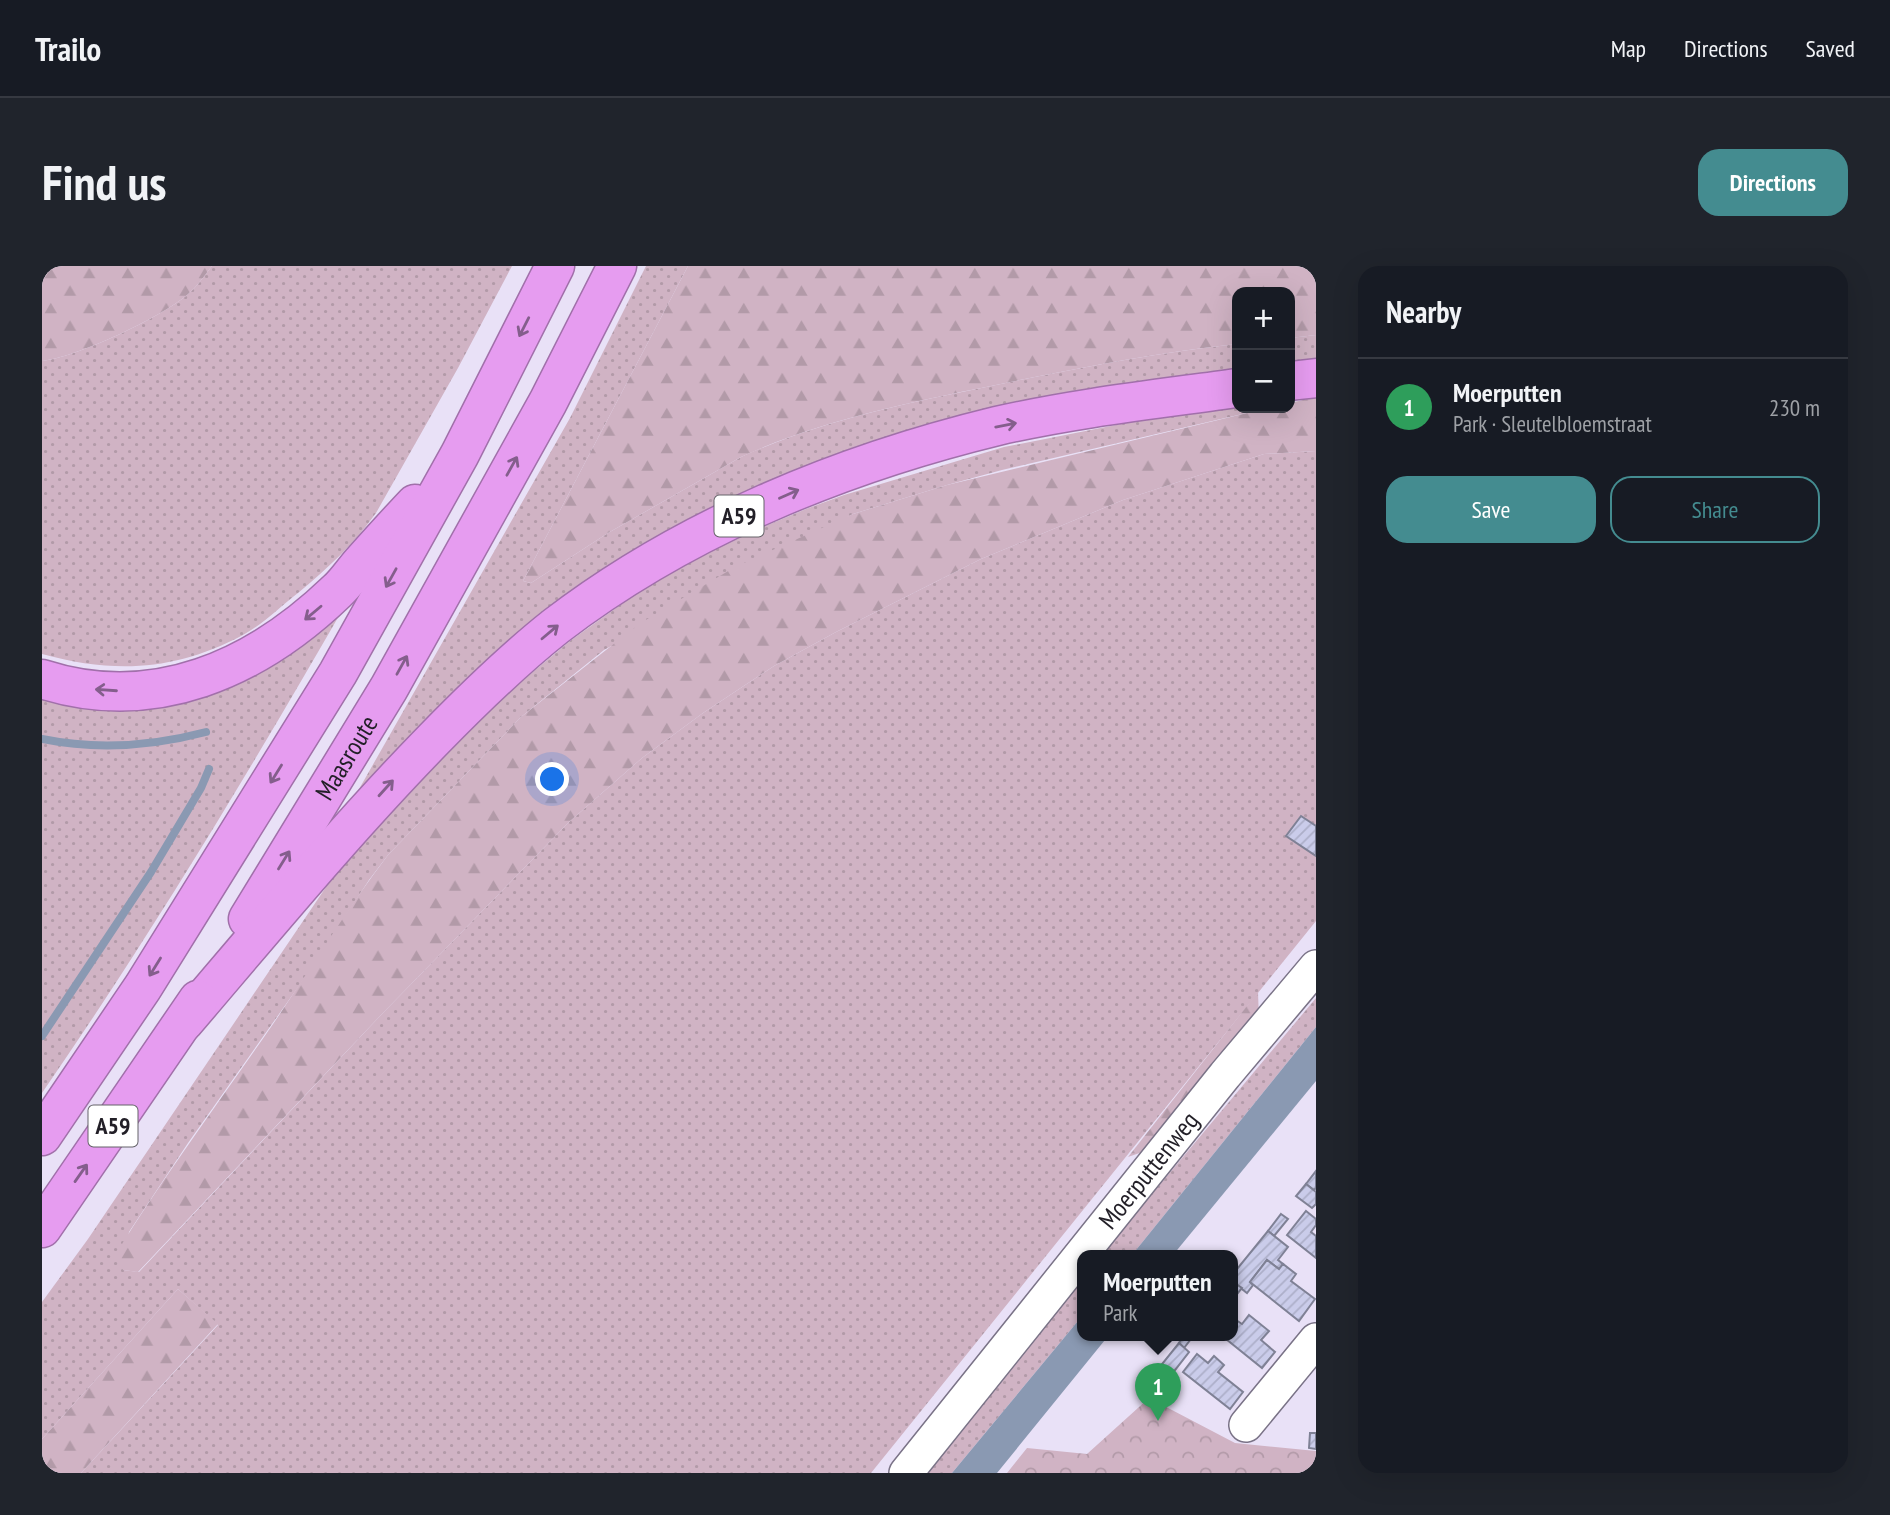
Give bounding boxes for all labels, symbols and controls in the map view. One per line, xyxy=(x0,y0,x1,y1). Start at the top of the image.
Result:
text: Trailo xyxy=(35,27,101,70)
text: Map xyxy=(1611,33,1646,64)
text: Directions xyxy=(1684,33,1768,64)
text: Saved xyxy=(1806,33,1855,64)
button: Directions xyxy=(1698,149,1848,216)
text: Find us xyxy=(42,150,166,214)
map controls xyxy=(1232,287,1295,413)
button: + xyxy=(1232,287,1295,350)
text: Nearby xyxy=(1386,292,1461,331)
one-way arrow xyxy=(516,316,530,337)
button: − xyxy=(1232,350,1295,413)
text: Moerputten xyxy=(1453,376,1562,409)
text: 1 xyxy=(1404,393,1415,422)
text: 230 m xyxy=(1769,393,1820,422)
text: Park · Sleutelbloemstraat xyxy=(1453,409,1652,438)
one-way arrow xyxy=(994,417,1017,431)
one-way arrow xyxy=(505,457,519,477)
button: Save xyxy=(1386,476,1596,543)
button: Share xyxy=(1610,476,1820,543)
one-way arrow xyxy=(778,487,800,500)
road number: A59 xyxy=(714,496,764,536)
one-way arrow xyxy=(384,567,398,587)
one-way arrow xyxy=(305,605,323,620)
one-way arrow xyxy=(541,624,559,639)
one-way arrow xyxy=(395,656,409,676)
one-way arrow xyxy=(96,683,118,696)
street label: Maasroute xyxy=(308,709,384,806)
your location xyxy=(535,762,569,796)
one-way arrow xyxy=(268,764,283,783)
one-way arrow xyxy=(378,780,394,798)
one-way arrow xyxy=(277,850,291,870)
one-way arrow xyxy=(148,957,163,976)
street label: Moerputtenweg xyxy=(1091,1104,1205,1235)
road number: A59 xyxy=(88,1106,138,1146)
one-way arrow xyxy=(74,1164,88,1183)
popup xyxy=(1077,1250,1238,1341)
text: Moerputten xyxy=(1103,1265,1212,1298)
text: Park xyxy=(1103,1298,1137,1327)
pin: 1 xyxy=(1135,1363,1181,1421)

